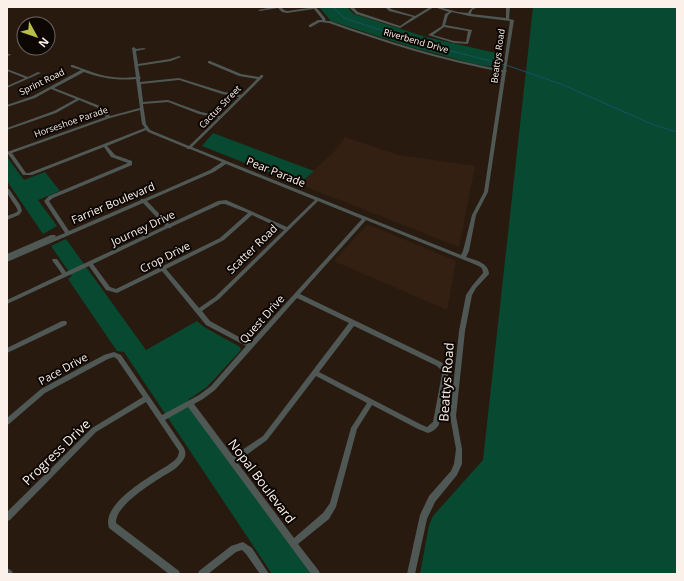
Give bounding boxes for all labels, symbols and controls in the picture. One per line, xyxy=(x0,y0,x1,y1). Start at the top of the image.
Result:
north arrow xyxy=(16,16,56,56)
street label: Riverbend Drive xyxy=(382,25,450,56)
street label: Beattys Road xyxy=(487,28,508,84)
text: N xyxy=(35,34,53,51)
street label: Sprint Road xyxy=(17,65,67,98)
street label: Cactus Street xyxy=(196,82,244,131)
street label: Horseshoe Parade xyxy=(32,103,110,140)
street label: Pear Parade xyxy=(244,153,308,190)
street label: Farrier Boulevard xyxy=(69,178,157,227)
street label: Journey Drive xyxy=(107,206,177,249)
street label: Scatter Road xyxy=(223,221,280,277)
street label: Crop Drive xyxy=(137,237,192,276)
street label: Quest Drive xyxy=(236,291,287,346)
street label: Beattys Road xyxy=(434,342,458,422)
street label: Pace Drive xyxy=(36,349,90,388)
street label: Progress Drive xyxy=(18,415,94,489)
street label: Nopal Boulevard xyxy=(224,435,300,527)

